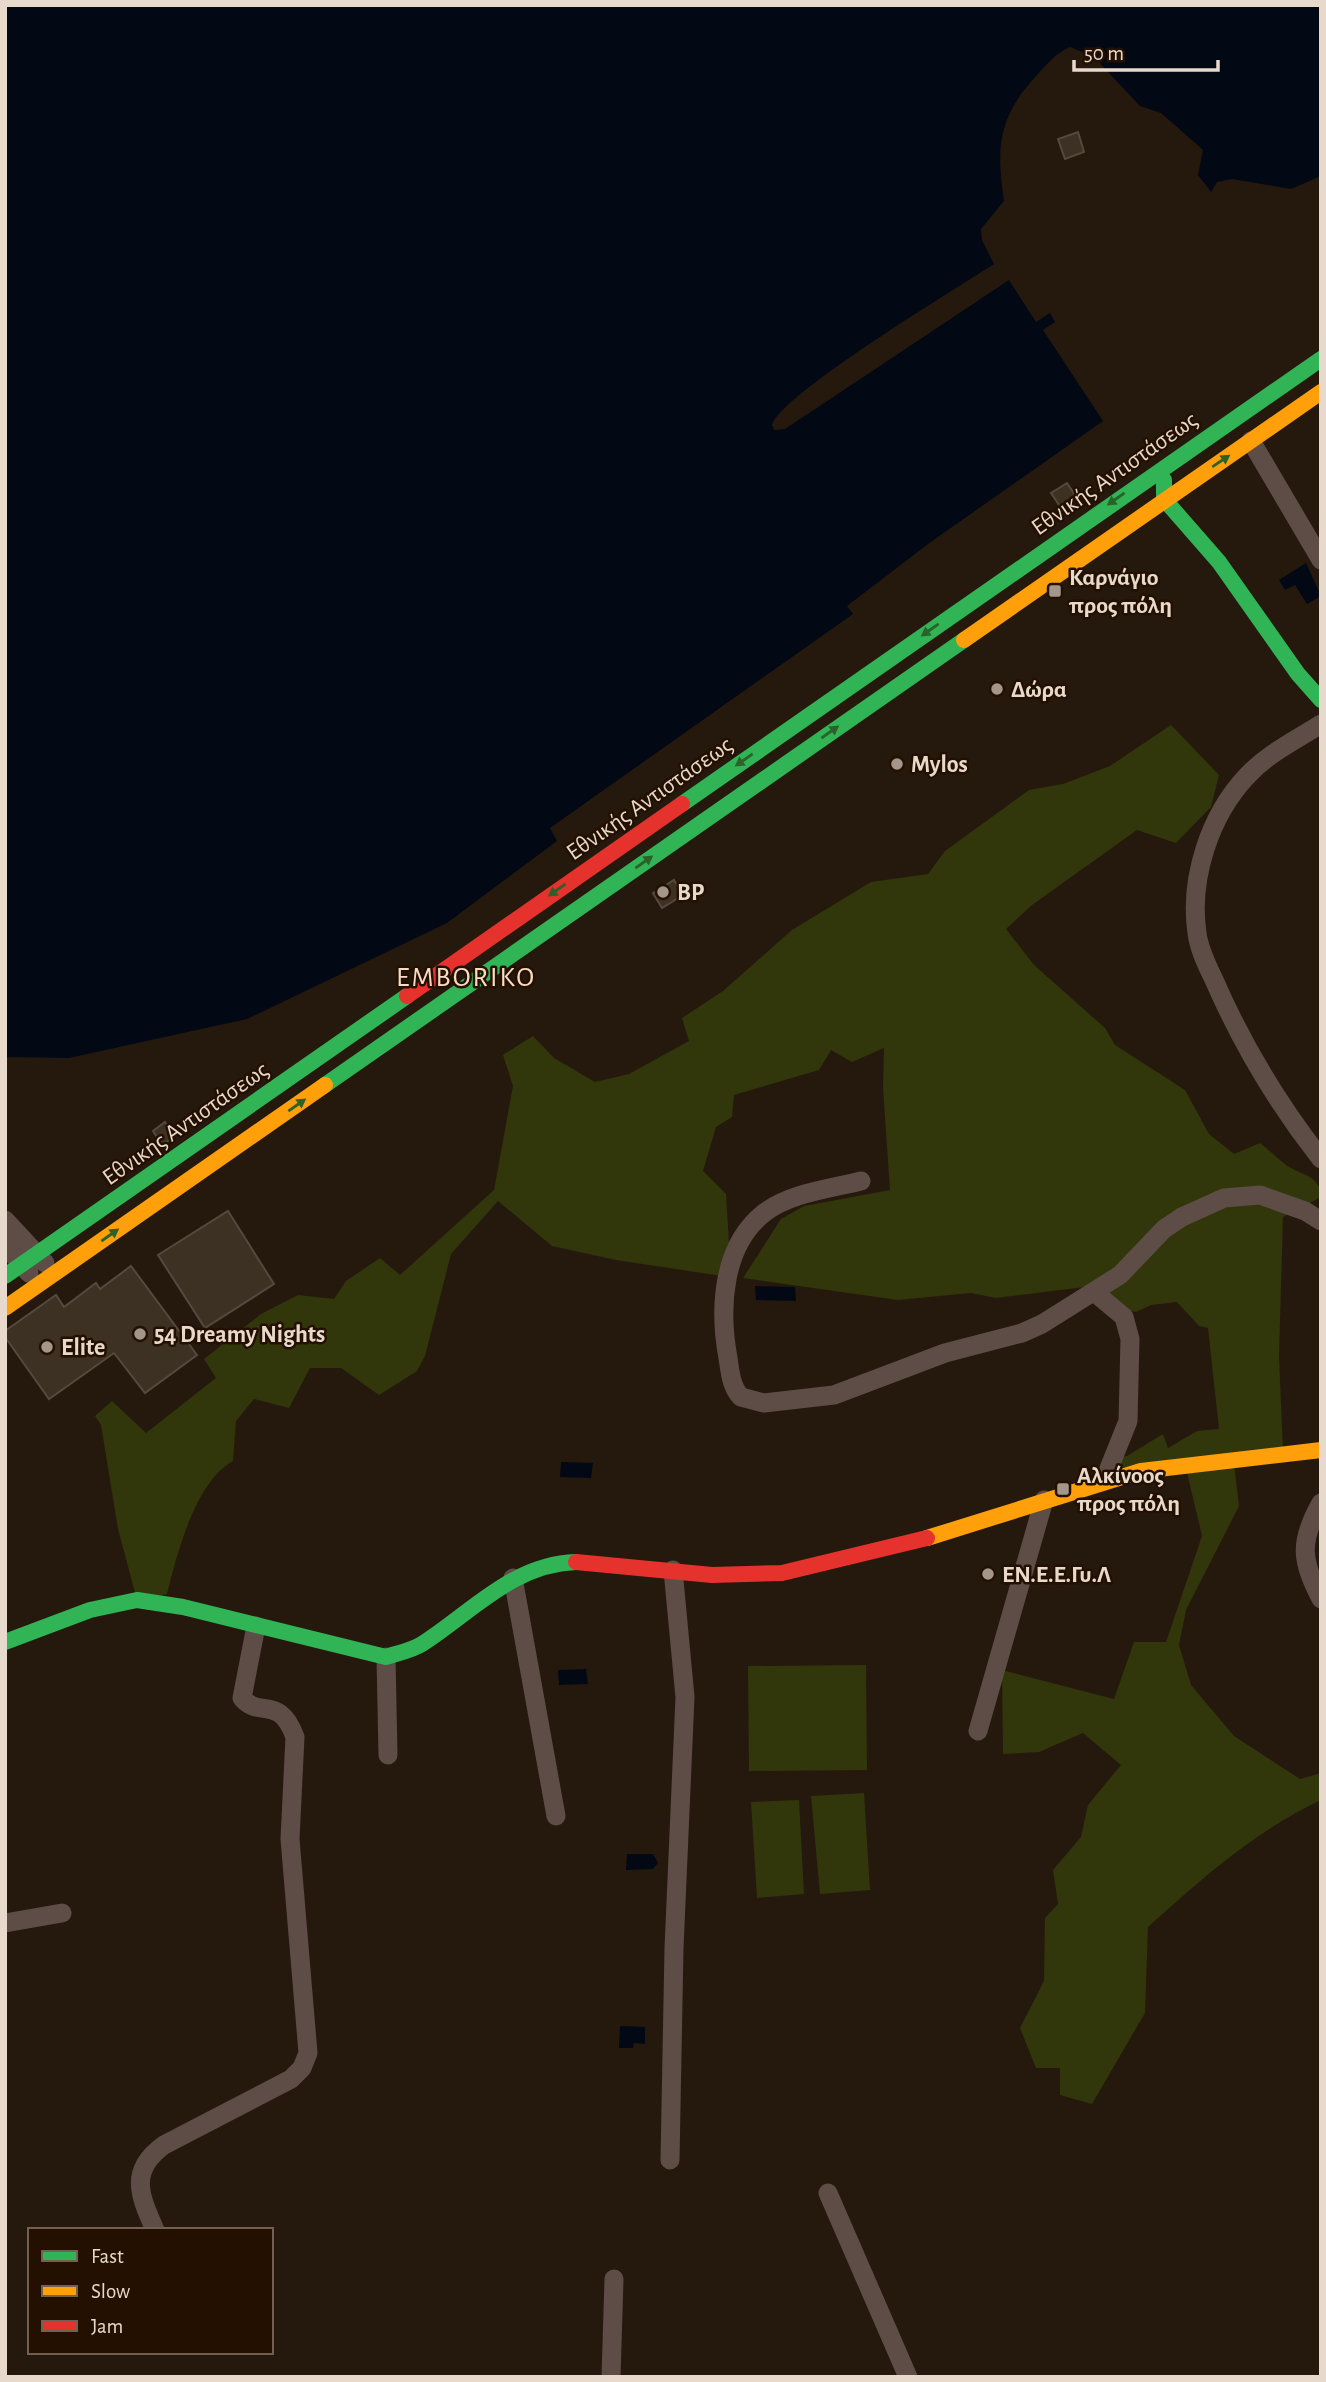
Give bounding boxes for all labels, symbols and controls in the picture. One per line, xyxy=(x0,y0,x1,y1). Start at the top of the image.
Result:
scale bar xyxy=(1074,28,1218,72)
text: 50 m xyxy=(1084,43,1124,64)
street label: Εθνικής Αντιστάσεως xyxy=(1027,408,1202,540)
one-way arrow xyxy=(1212,454,1230,468)
one-way arrow xyxy=(1107,492,1125,506)
place label: Καρνάγιο προς πόλη xyxy=(1068,566,1172,618)
marker: Καρνάγιο προς πόλη xyxy=(1047,583,1063,599)
one-way arrow xyxy=(921,623,939,637)
place label: Δώρα xyxy=(1011,678,1067,702)
marker: Δώρα xyxy=(989,681,1005,697)
one-way arrow xyxy=(821,725,839,739)
street label: Εθνικής Αντιστάσεως xyxy=(562,733,737,865)
one-way arrow xyxy=(734,753,753,766)
place label: Mylos xyxy=(911,753,968,777)
marker: Mylos xyxy=(889,756,905,772)
one-way arrow xyxy=(635,855,653,869)
place label: BP xyxy=(677,881,704,905)
one-way arrow xyxy=(548,883,566,897)
marker: BP xyxy=(655,884,671,900)
district label: EMBORIKO xyxy=(396,964,536,992)
street label: Εθνικής Αντιστάσεως xyxy=(98,1058,273,1190)
one-way arrow xyxy=(288,1098,306,1112)
one-way arrow xyxy=(101,1228,119,1242)
place label: 54 Dreamy Nights xyxy=(154,1323,325,1347)
marker: 54 Dreamy Nights xyxy=(132,1326,148,1342)
place label: Elite xyxy=(61,1336,105,1360)
marker: Elite xyxy=(39,1339,55,1355)
place label: Αλκίνοος προς πόλη xyxy=(1076,1464,1180,1516)
marker: Αλκίνοος προς πόλη xyxy=(1055,1481,1071,1497)
place label: ΕΝ.Ε.Ε.Γυ.Λ xyxy=(1002,1563,1111,1587)
marker: ΕΝ.Ε.Ε.Γυ.Λ xyxy=(980,1566,996,1582)
legend xyxy=(28,2228,273,2354)
text: Fast xyxy=(91,2246,124,2267)
text: Slow xyxy=(91,2281,130,2302)
text: Jam xyxy=(91,2316,123,2337)

